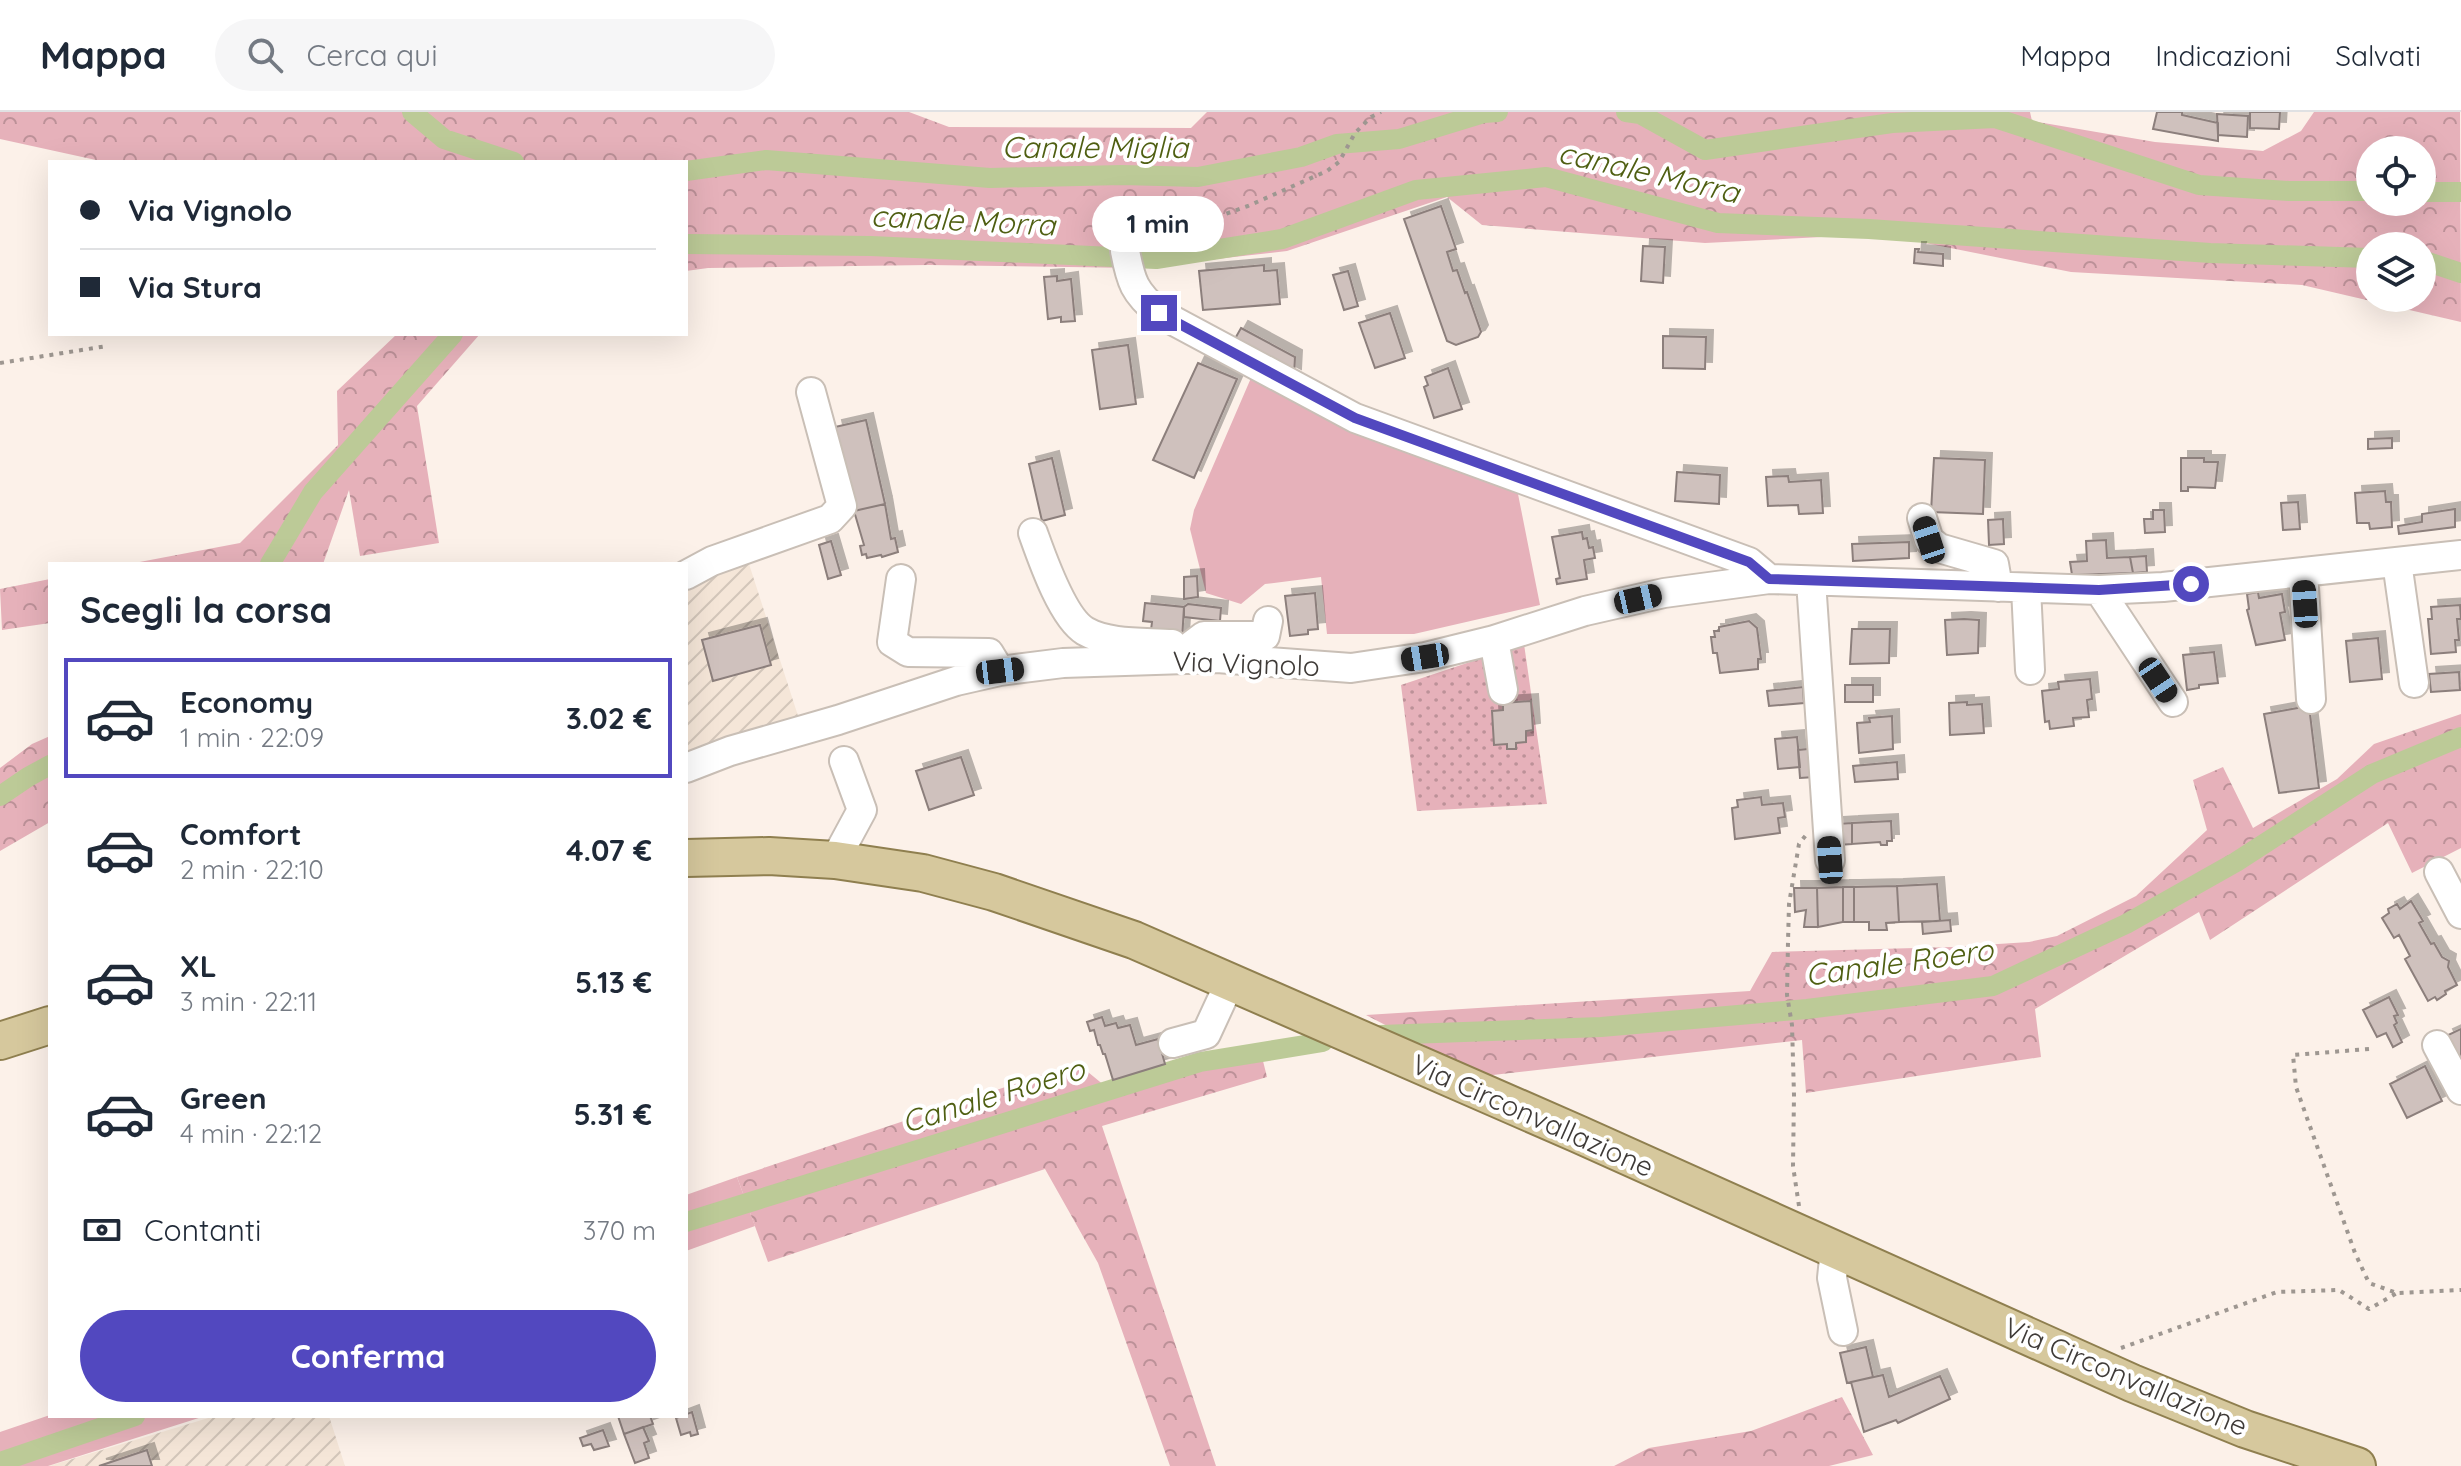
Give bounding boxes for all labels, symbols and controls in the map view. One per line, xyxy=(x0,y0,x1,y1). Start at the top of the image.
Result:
search box xyxy=(215,19,775,91)
text: Mappa xyxy=(40,31,167,79)
icon: search xyxy=(243,33,287,77)
text: Cerca qui xyxy=(307,36,438,74)
text: Mappa xyxy=(2020,38,2111,73)
text: Indicazioni xyxy=(2155,38,2291,73)
text: Salvati xyxy=(2335,38,2421,73)
water label: Canale Miglia xyxy=(1002,128,1190,166)
water label: canale Morra xyxy=(1555,133,1745,212)
map controls xyxy=(2356,136,2436,312)
button: locate xyxy=(2356,136,2436,216)
text: Via Vignolo xyxy=(128,191,292,229)
water label: canale Morra xyxy=(870,196,1058,244)
callout: 1 min xyxy=(1093,197,1225,253)
text: 1 min xyxy=(1127,207,1190,240)
button: layers xyxy=(2356,232,2436,312)
text: Via Stura xyxy=(128,268,262,306)
route end xyxy=(1141,295,1177,331)
car xyxy=(1910,513,1948,567)
route start xyxy=(2173,566,2209,602)
car xyxy=(2291,579,2319,629)
car xyxy=(1612,582,1664,616)
text: Scegli la corsa xyxy=(80,587,332,632)
car xyxy=(1399,641,1451,673)
street label: Via Vignolo xyxy=(1172,643,1320,683)
car xyxy=(2135,653,2181,707)
car xyxy=(975,656,1025,686)
icon: car xyxy=(84,682,156,754)
text: Economy xyxy=(180,683,313,721)
text: 3.02 € xyxy=(566,699,652,737)
text: 1 min · 22:09 xyxy=(180,721,324,754)
icon: car xyxy=(84,814,156,886)
text: Comfort xyxy=(180,815,301,853)
text: 4.07 € xyxy=(566,831,652,869)
car xyxy=(1816,835,1844,885)
text: 2 min · 22:10 xyxy=(180,853,324,886)
water label: Canale Roero xyxy=(1803,930,1997,994)
icon: car xyxy=(84,946,156,1018)
text: XL xyxy=(180,947,217,985)
text: 5.13 € xyxy=(575,963,652,1001)
text: 3 min · 22:11 xyxy=(180,985,317,1018)
street label: Via Circonvallazione xyxy=(1407,1046,1659,1184)
water label: Canale Roero xyxy=(897,1049,1091,1141)
icon: car xyxy=(84,1078,156,1150)
text: Green xyxy=(180,1079,267,1117)
text: 5.31 € xyxy=(573,1095,652,1133)
text: 4 min · 22:12 xyxy=(180,1117,322,1150)
icon: cash xyxy=(80,1208,124,1252)
text: Contanti xyxy=(144,1211,261,1249)
text: 370 m xyxy=(583,1214,656,1247)
street label: Via Circonvallazione xyxy=(1999,1309,2253,1443)
button: Conferma xyxy=(80,1310,656,1402)

